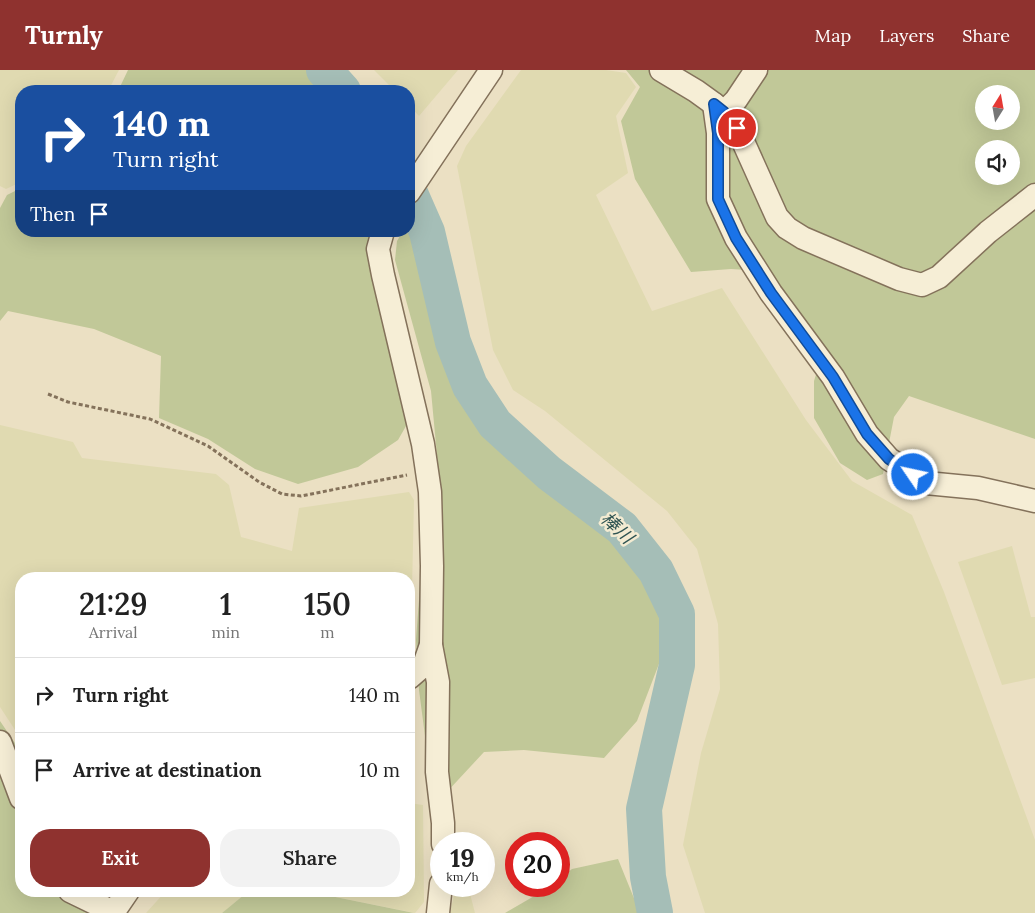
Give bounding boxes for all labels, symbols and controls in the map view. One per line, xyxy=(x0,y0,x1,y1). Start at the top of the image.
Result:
text: Turnly xyxy=(25,20,103,51)
text: Map xyxy=(815,24,851,47)
text: Layers xyxy=(879,24,934,47)
text: Share xyxy=(962,24,1010,47)
north arrow xyxy=(975,85,1020,130)
map controls xyxy=(975,85,1020,185)
text: 140 m xyxy=(113,101,210,146)
icon: right xyxy=(30,105,95,170)
pin xyxy=(716,107,758,149)
icon: arrive xyxy=(723,114,751,142)
button: sound xyxy=(975,140,1020,185)
text: Turn right xyxy=(113,145,218,173)
icon: arrive xyxy=(85,200,113,228)
text: Then xyxy=(30,202,75,226)
position arrow xyxy=(886,448,938,500)
water label: 棒川 xyxy=(596,507,640,550)
text: 21:29 xyxy=(79,585,148,623)
text: 1 xyxy=(220,585,232,623)
text: 150 xyxy=(304,585,351,623)
text: Arrival xyxy=(89,622,138,642)
text: min xyxy=(212,622,240,642)
text: m xyxy=(320,622,335,642)
icon: right xyxy=(30,681,58,709)
text: Turn right xyxy=(73,683,169,707)
text: 140 m xyxy=(349,683,400,707)
icon: arrive xyxy=(30,756,58,784)
text: Arrive at destination xyxy=(73,758,262,782)
text: 10 m xyxy=(359,758,400,782)
button: Exit xyxy=(30,829,210,887)
button: Share xyxy=(220,829,400,887)
speed limit sign: 20 xyxy=(505,832,570,897)
text: 19 xyxy=(450,842,475,874)
text: km/h xyxy=(446,869,479,884)

